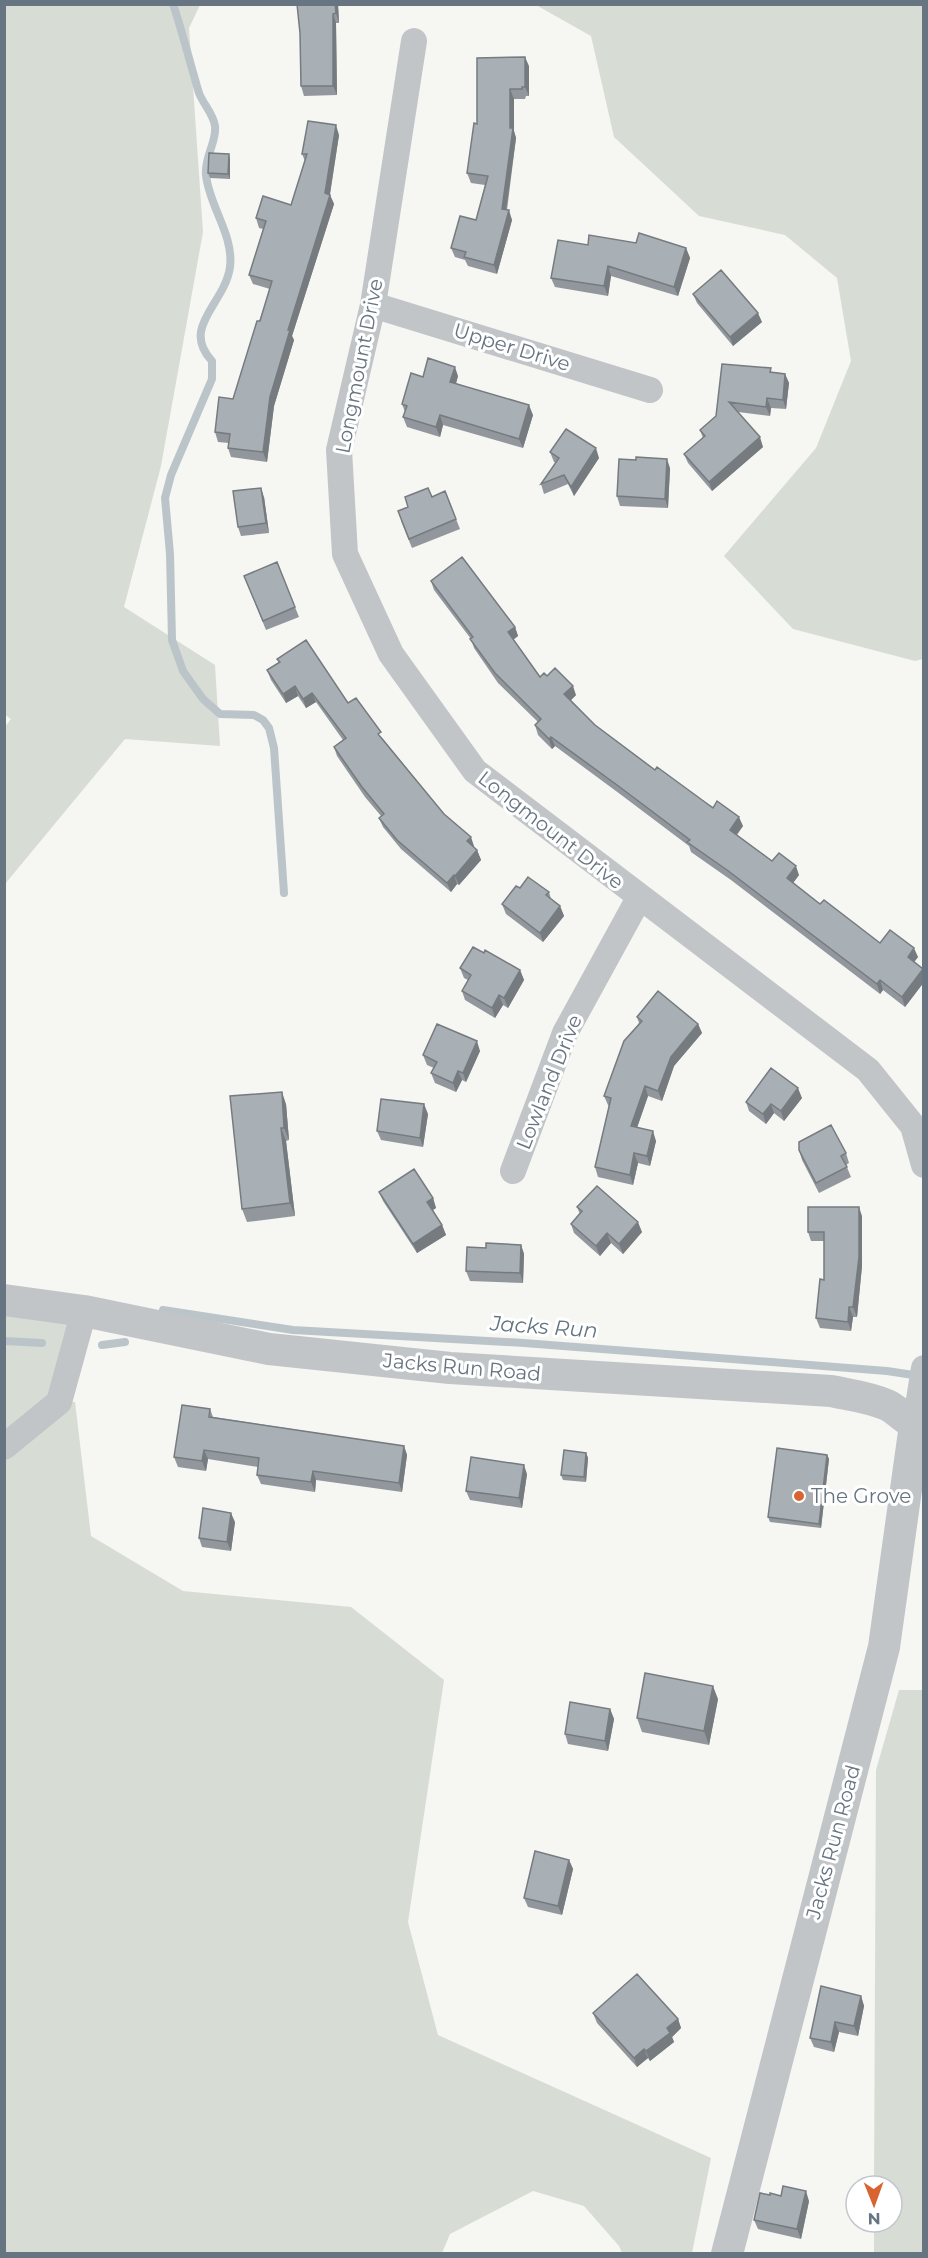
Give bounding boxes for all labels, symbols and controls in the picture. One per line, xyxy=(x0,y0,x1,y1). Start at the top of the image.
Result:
street label: Longmount Drive xyxy=(330,276,388,456)
street label: Upper Drive xyxy=(451,318,573,376)
street label: Longmount Drive xyxy=(474,766,628,894)
street label: Lowland Drive xyxy=(511,1011,587,1153)
water label: Jacks Run xyxy=(489,1310,599,1343)
street label: Jacks Run Road xyxy=(381,1348,542,1386)
place label: The Grove xyxy=(811,1484,911,1508)
marker: The Grove xyxy=(792,1489,806,1503)
street label: Jacks Run Road xyxy=(801,1762,865,1923)
north arrow xyxy=(844,2174,904,2234)
text: N xyxy=(868,2209,881,2228)

